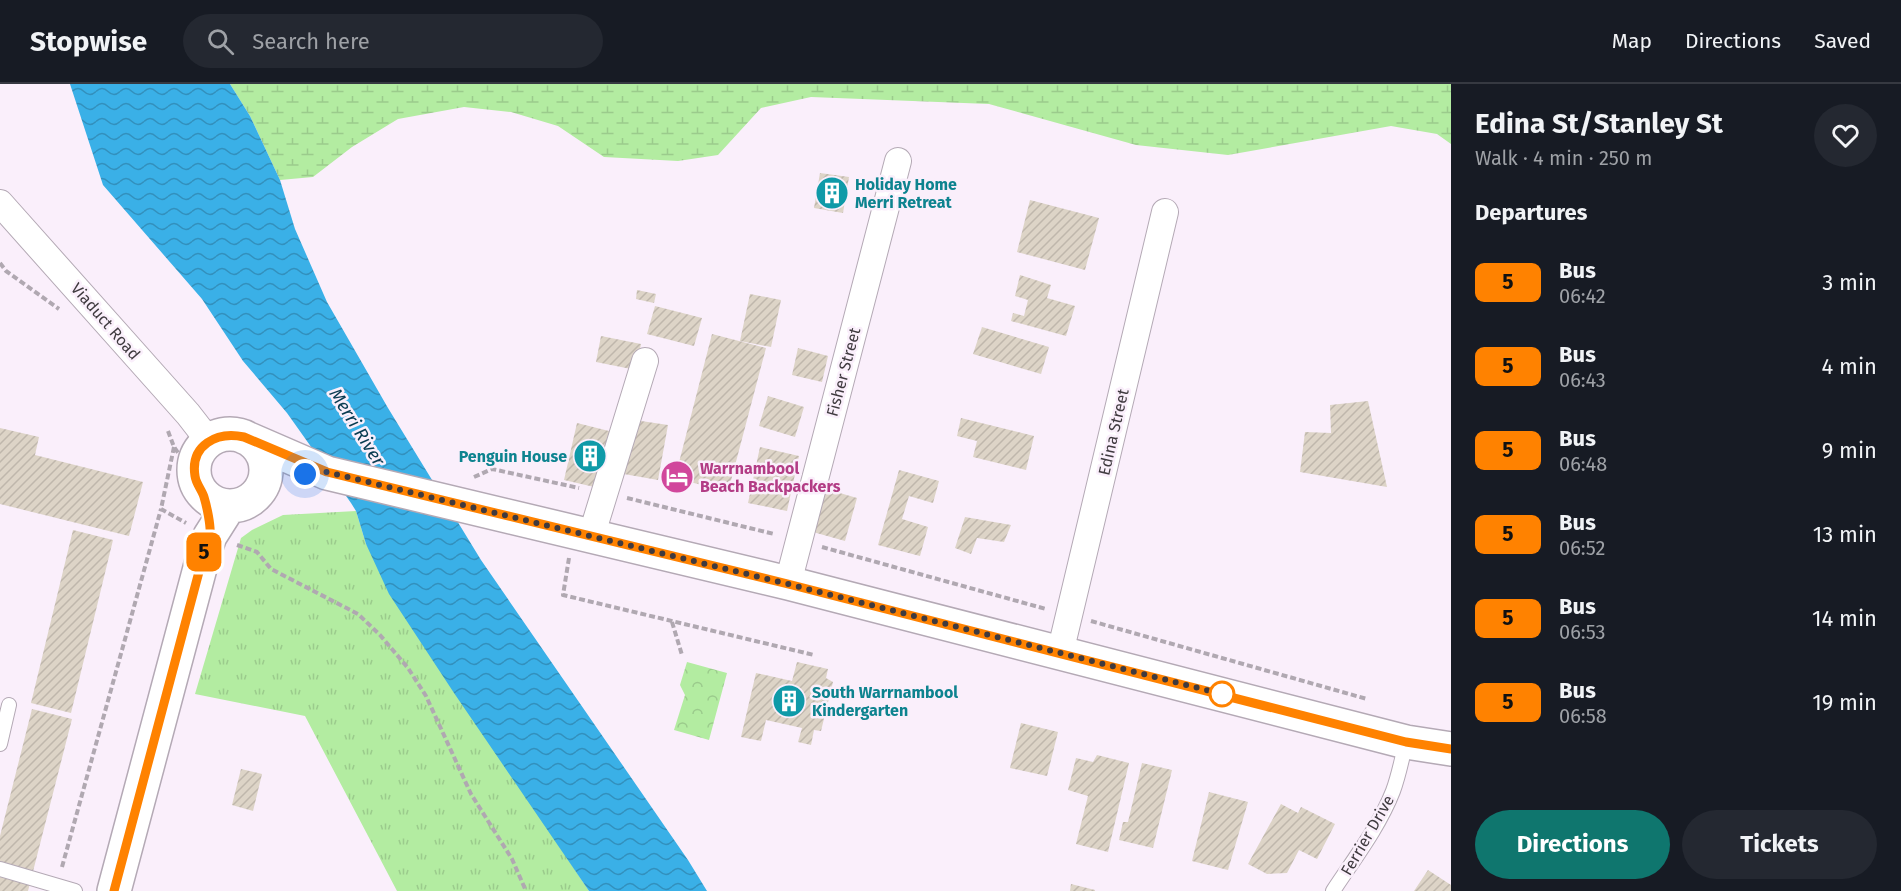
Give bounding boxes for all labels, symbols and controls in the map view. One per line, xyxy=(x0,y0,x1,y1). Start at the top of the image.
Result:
search box xyxy=(183,14,603,68)
text: Stopwise xyxy=(30,25,147,58)
icon: search xyxy=(204,25,237,58)
text: Search here xyxy=(252,28,370,55)
text: Map xyxy=(1612,28,1652,54)
text: Directions xyxy=(1685,28,1781,54)
text: Saved xyxy=(1814,28,1871,54)
button: heart xyxy=(1814,104,1877,167)
text: Edina St/Stanley St xyxy=(1475,107,1723,140)
text: Walk · 4 min · 250 m xyxy=(1475,146,1652,170)
building icon: Holiday Home Merri Retreat xyxy=(814,175,850,211)
place label: Holiday Home Merri Retreat xyxy=(855,175,957,212)
text: Departures xyxy=(1475,199,1587,226)
text: Bus xyxy=(1559,257,1596,284)
text: 5 xyxy=(1502,269,1514,295)
text: 3 min xyxy=(1822,269,1877,296)
street label: Viaduct Road xyxy=(67,279,144,364)
text: 06:42 xyxy=(1559,284,1606,308)
street label: Fisher Street xyxy=(823,325,865,419)
text: Bus xyxy=(1559,341,1596,368)
text: 5 xyxy=(1502,353,1514,379)
text: 4 min xyxy=(1822,353,1877,380)
text: 06:43 xyxy=(1559,368,1606,392)
water label: Merri River xyxy=(325,384,390,471)
street label: Edina Street xyxy=(1094,387,1133,477)
text: Bus xyxy=(1559,425,1596,452)
text: 5 xyxy=(1502,437,1514,463)
text: 9 min xyxy=(1822,437,1877,464)
building icon: Penguin House xyxy=(572,438,608,474)
place label: Penguin House xyxy=(459,447,567,466)
text: 06:48 xyxy=(1559,452,1607,476)
your location xyxy=(290,459,320,489)
hotel icon: Warrnambool Beach Backpackers xyxy=(659,459,695,495)
place label: Warrnambool Beach Backpackers xyxy=(700,459,841,496)
text: Bus xyxy=(1559,509,1596,536)
text: 5 xyxy=(1502,521,1514,547)
text: 13 min xyxy=(1813,521,1877,548)
line badge: 5 xyxy=(184,532,224,572)
text: 06:52 xyxy=(1559,536,1605,560)
text: 5 xyxy=(198,539,210,565)
text: Bus xyxy=(1559,593,1596,620)
text: 5 xyxy=(1502,605,1514,631)
text: 14 min xyxy=(1812,605,1877,632)
text: 06:53 xyxy=(1559,620,1606,644)
text: Bus xyxy=(1559,677,1596,704)
unlabelled marker xyxy=(1209,681,1235,707)
building icon: South Warrnambool Kindergarten xyxy=(771,683,807,719)
place label: South Warrnambool Kindergarten xyxy=(812,683,958,720)
text: 5 xyxy=(1502,689,1514,715)
text: 19 min xyxy=(1812,689,1877,716)
text: 06:58 xyxy=(1559,704,1607,728)
street label: Ferrier Drive xyxy=(1337,792,1398,879)
button: Directions xyxy=(1475,810,1670,879)
button: Tickets xyxy=(1682,810,1877,879)

